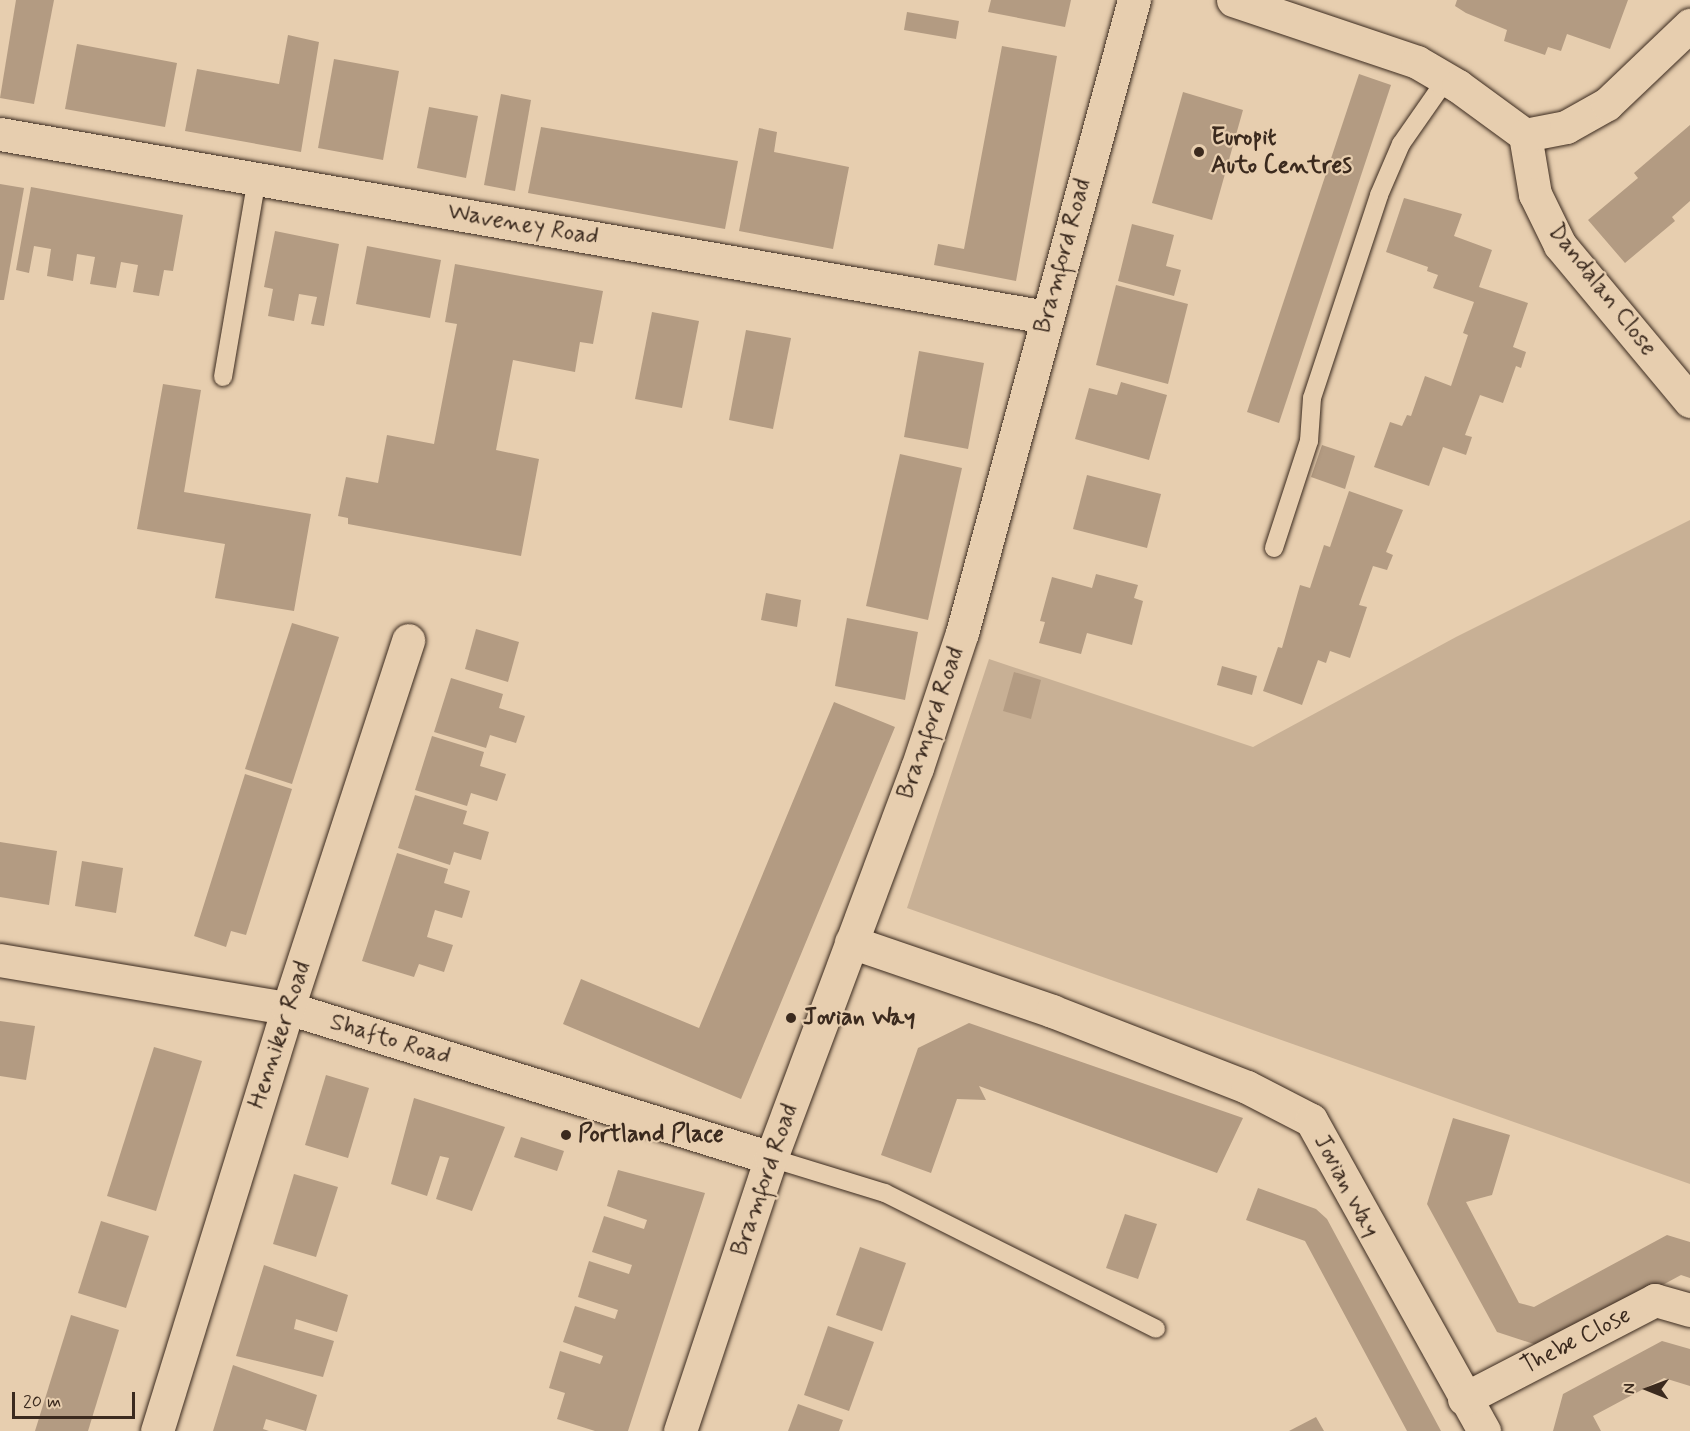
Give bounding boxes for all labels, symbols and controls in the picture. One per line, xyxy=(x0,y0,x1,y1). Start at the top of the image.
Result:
place label: Europit Auto Centres xyxy=(1211,124,1349,180)
marker: Europit Auto Centres xyxy=(1192,145,1206,159)
street label: Bramford Road xyxy=(1029,176,1097,336)
street label: Waveney Road xyxy=(445,198,601,252)
street label: Dandalan Close xyxy=(1541,218,1663,362)
street label: Bramford Road xyxy=(892,644,970,802)
street label: Henniker Road xyxy=(243,958,317,1112)
place label: Jovian Way xyxy=(803,1004,918,1032)
street label: Shafto Road xyxy=(326,1008,454,1072)
marker: Jovian Way xyxy=(784,1011,798,1025)
street label: Bramford Road xyxy=(726,1101,804,1259)
place label: Portland Place xyxy=(578,1121,724,1149)
marker: Portland Place xyxy=(559,1128,573,1142)
street label: Jovian Way xyxy=(1306,1129,1386,1243)
street label: Thebe Close xyxy=(1516,1301,1636,1381)
north arrow xyxy=(1618,1359,1678,1419)
scale bar xyxy=(15,1380,138,1418)
text: N xyxy=(1619,1383,1640,1394)
text: 20 m xyxy=(23,1390,61,1414)

